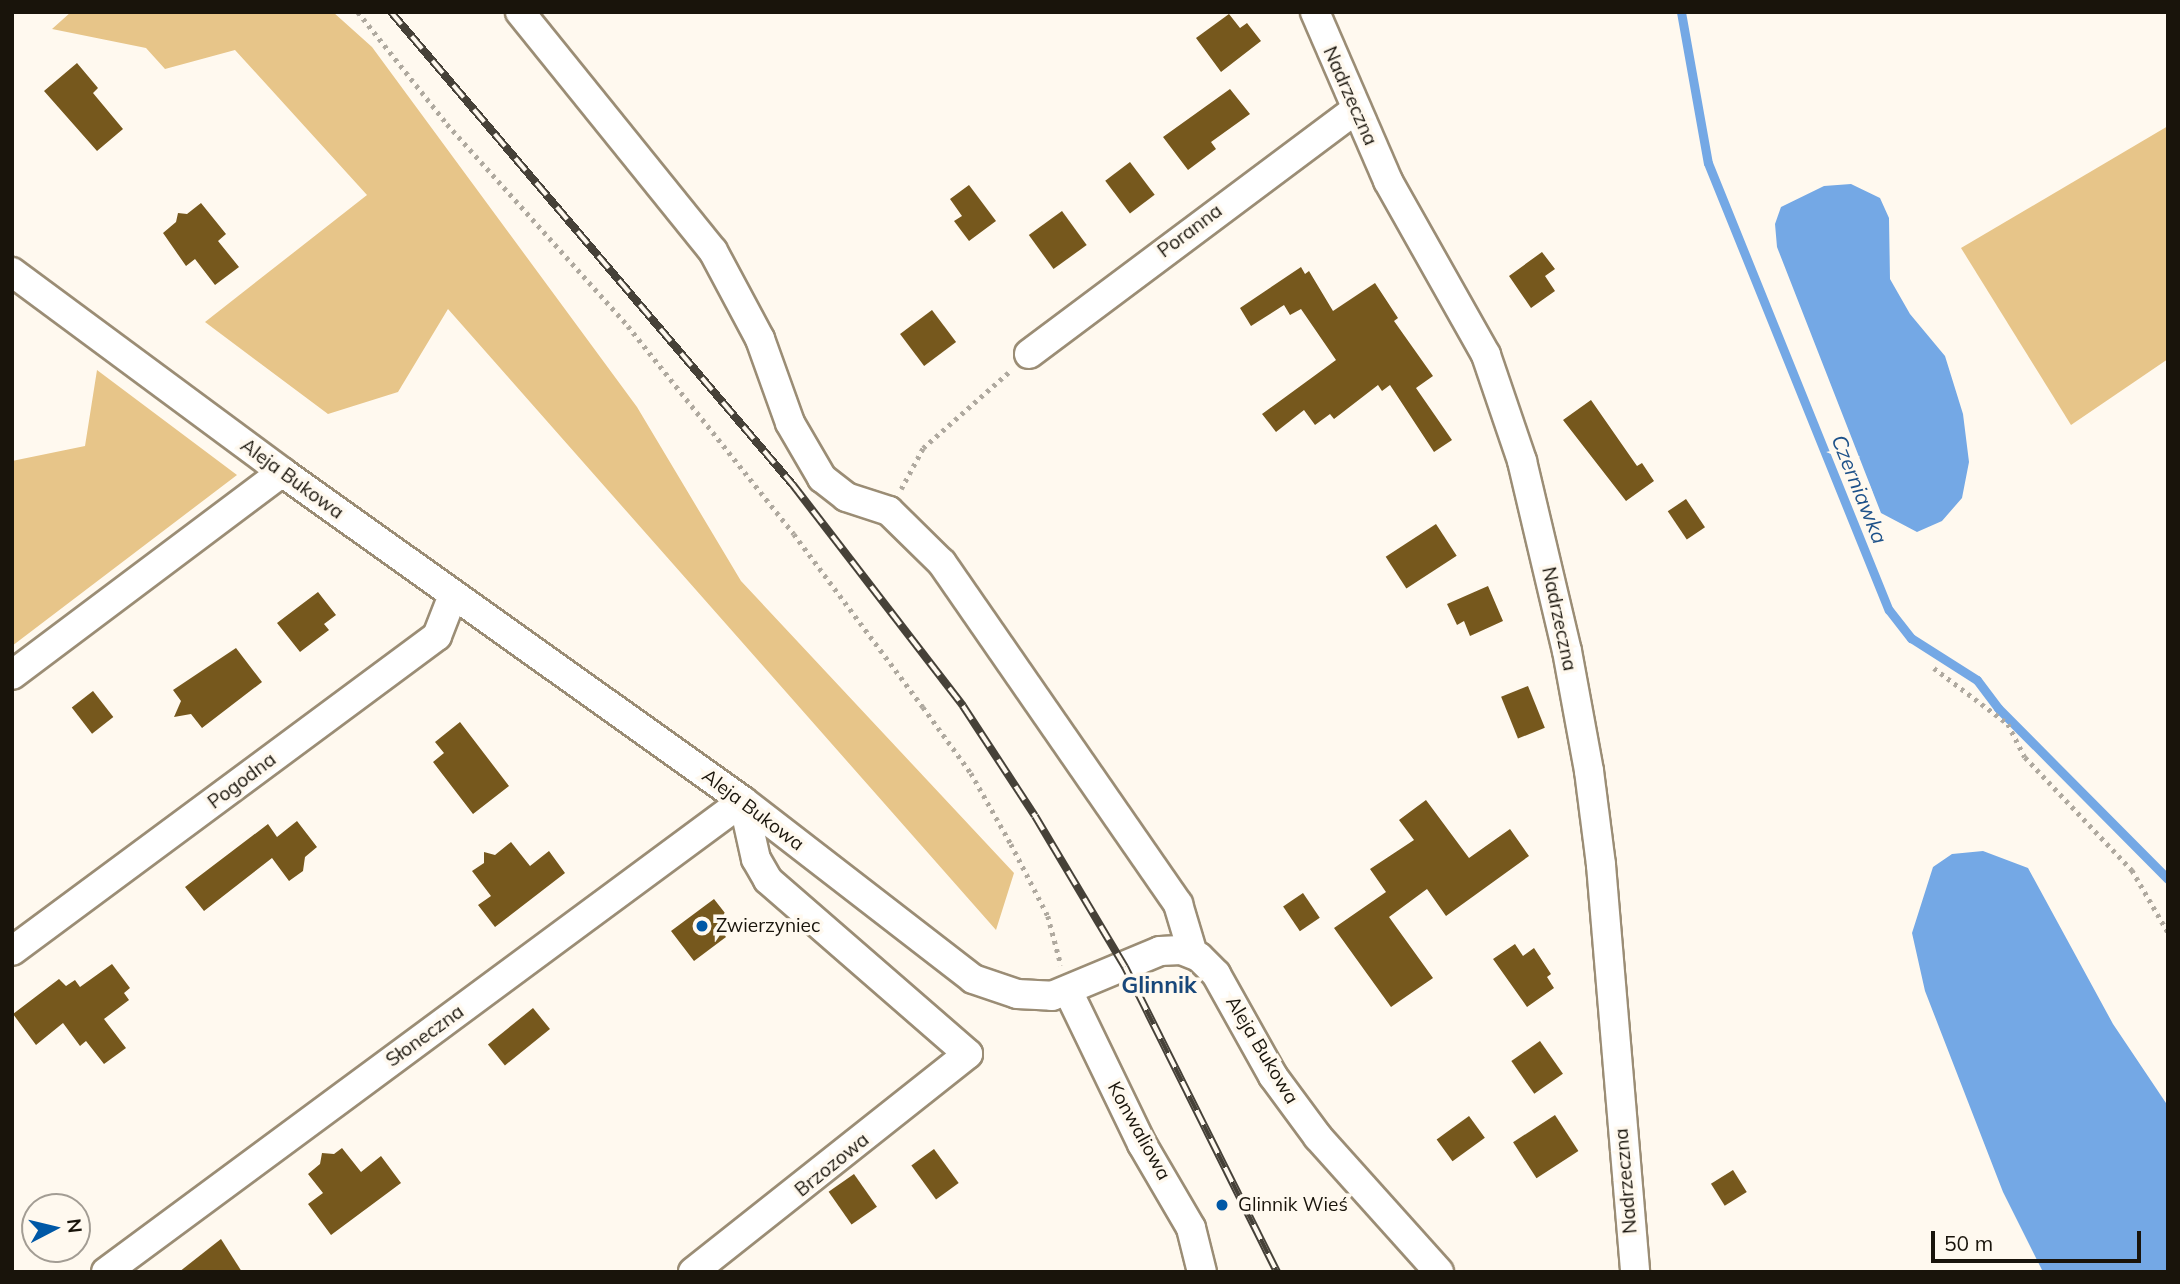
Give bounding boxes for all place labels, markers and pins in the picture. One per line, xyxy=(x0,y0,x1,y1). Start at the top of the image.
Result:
place label: Zwierzyniec xyxy=(716,915,820,937)
marker: Zwierzyniec xyxy=(694,918,710,934)
place label: Glinnik Wieś xyxy=(1238,1194,1348,1216)
marker: Glinnik Wieś xyxy=(1212,1195,1232,1215)

